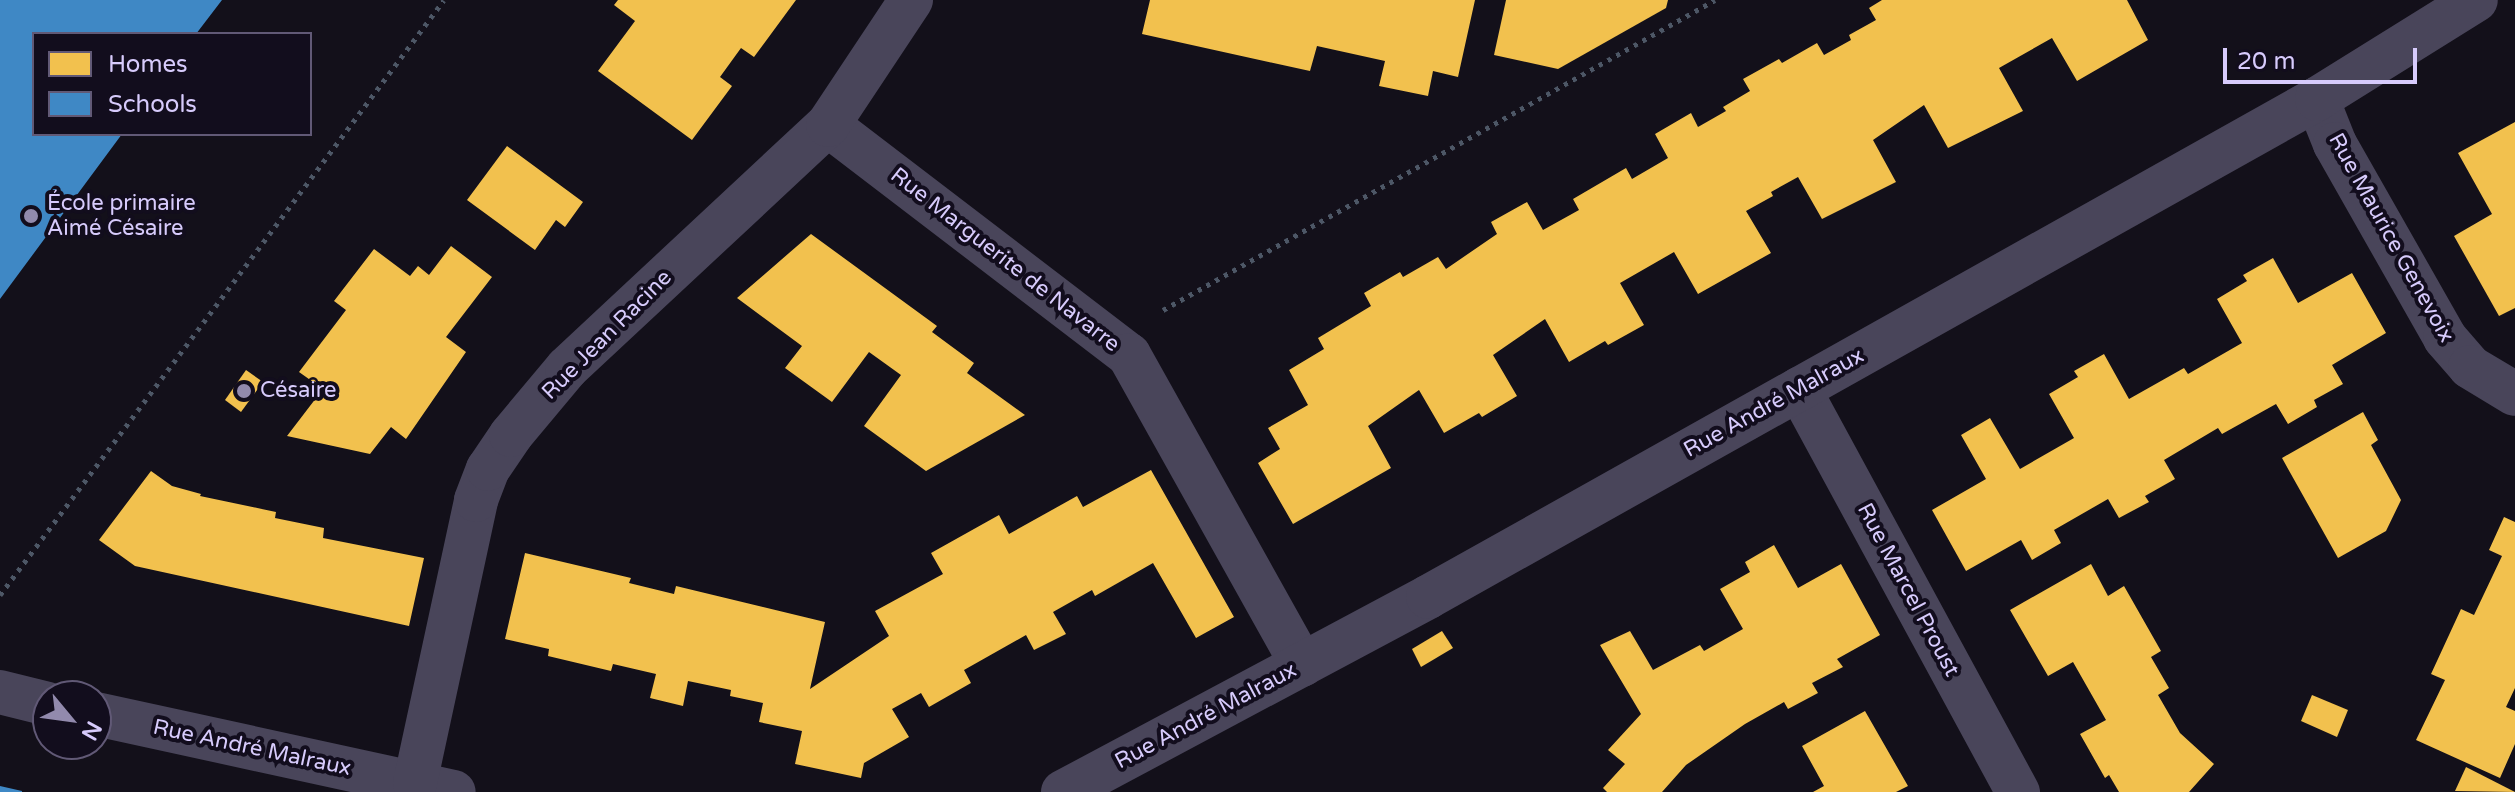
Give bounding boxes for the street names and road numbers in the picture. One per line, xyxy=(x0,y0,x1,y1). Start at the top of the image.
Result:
street label: Rue Maurice Genevoix xyxy=(2322,129,2460,347)
street label: Rue Marguerite de Navarre xyxy=(885,162,1125,358)
street label: Rue Jean Racine xyxy=(537,265,677,405)
street label: Rue André Malraux xyxy=(1679,343,1869,463)
street label: Rue Marcel Proust xyxy=(1851,499,1965,681)
street label: Rue André Malraux xyxy=(1111,657,1301,775)
street label: Rue André Malraux xyxy=(151,714,353,782)

